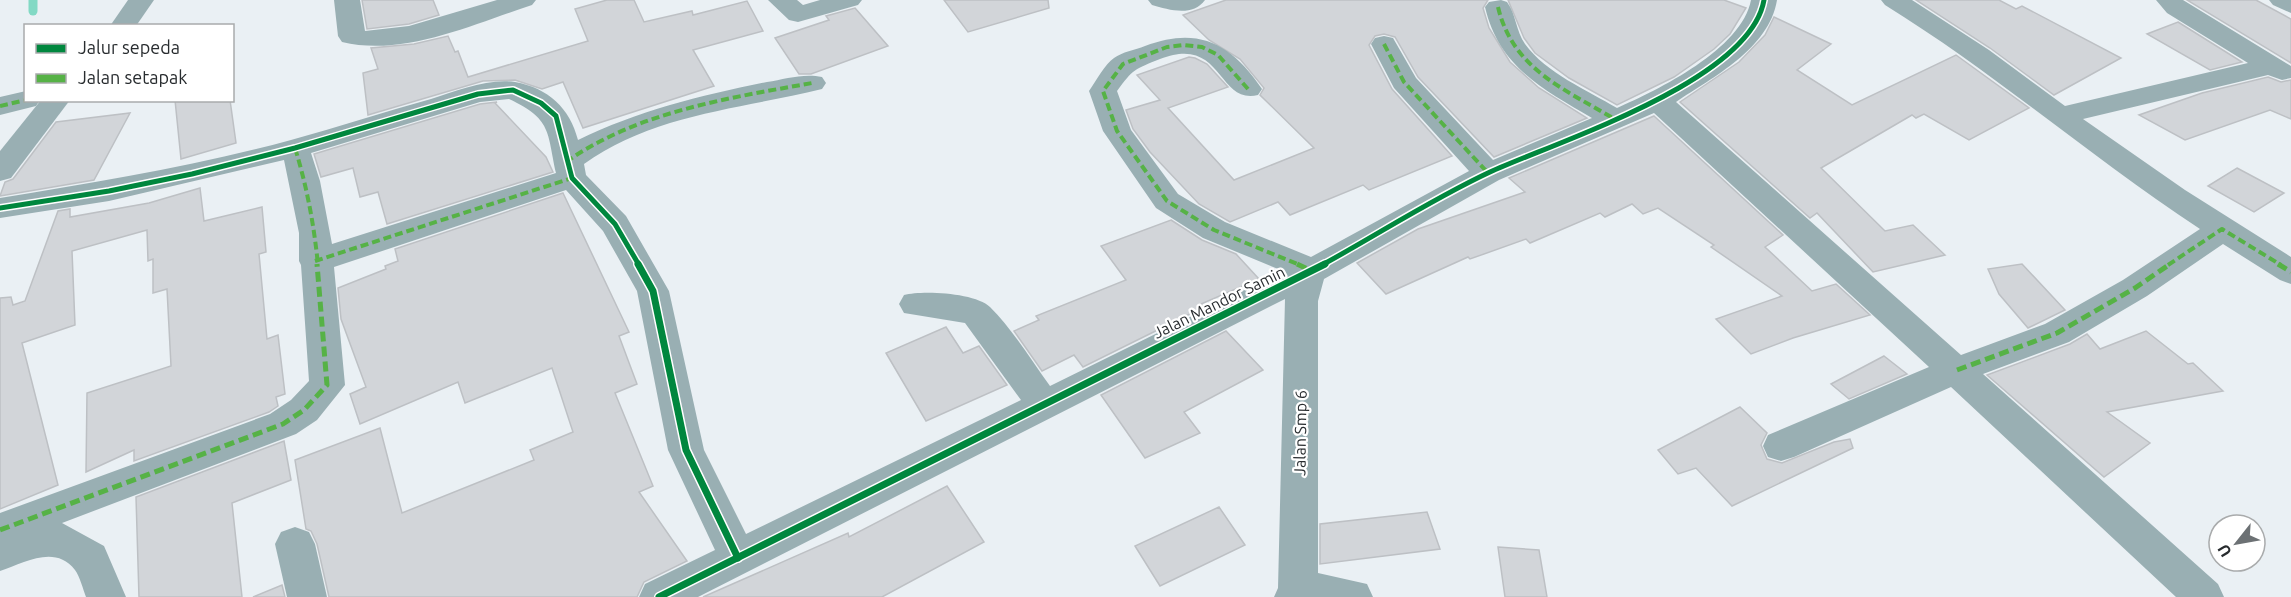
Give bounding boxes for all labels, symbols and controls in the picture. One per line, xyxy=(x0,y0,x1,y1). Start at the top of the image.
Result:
legend xyxy=(24,24,234,102)
text: Jalur sepeda xyxy=(78,37,180,57)
text: Jalan setapak xyxy=(78,67,187,87)
street label: Jalan Mandor Samin xyxy=(1150,262,1288,342)
street label: Jalan Smp 6 xyxy=(1290,390,1310,476)
north arrow xyxy=(2207,513,2267,573)
text: U xyxy=(2214,541,2235,560)

